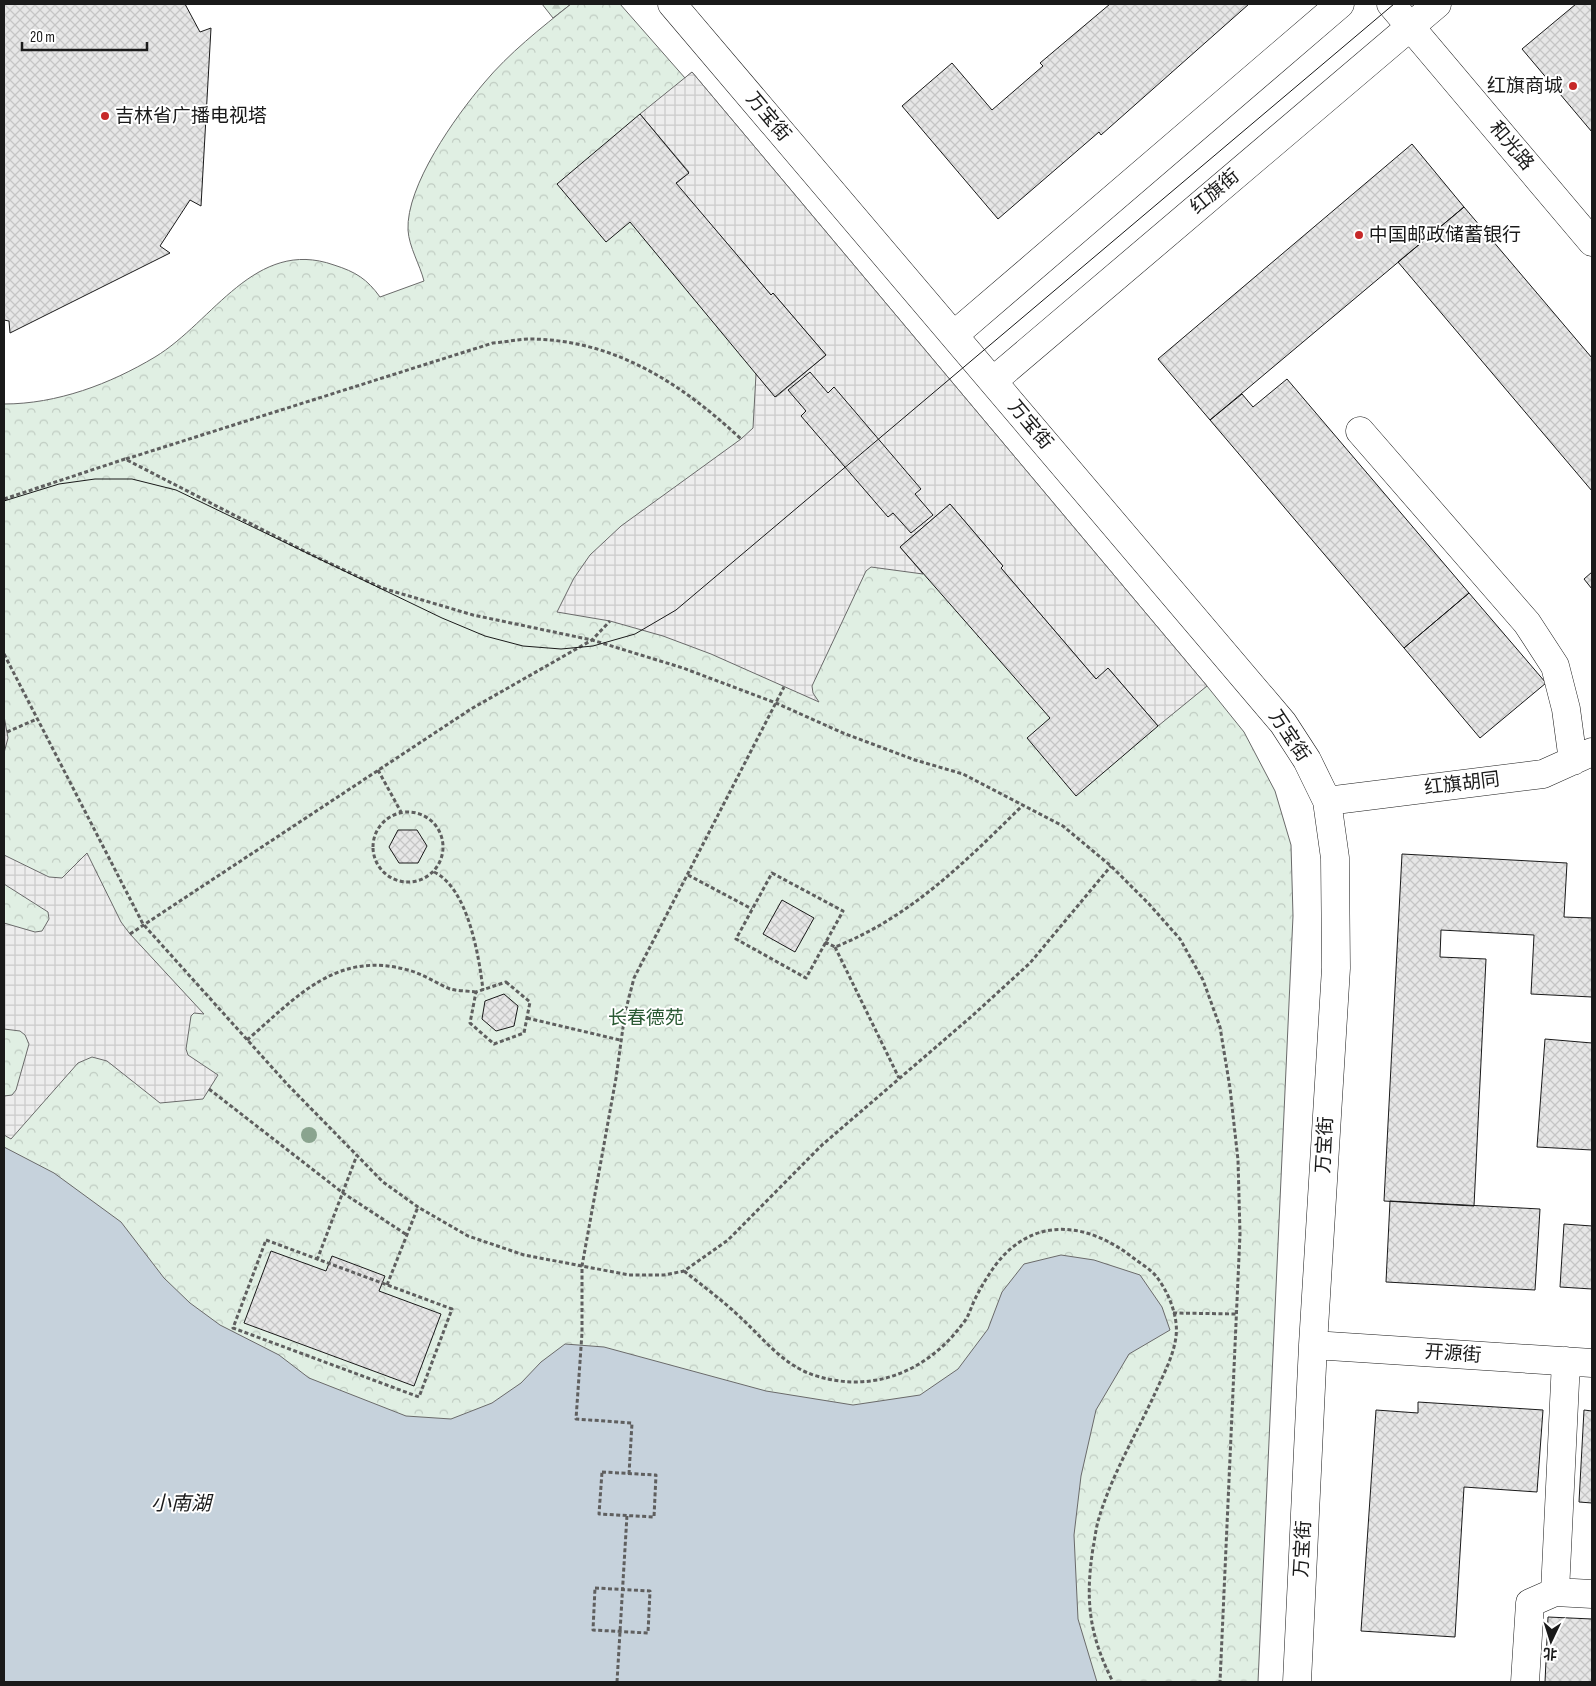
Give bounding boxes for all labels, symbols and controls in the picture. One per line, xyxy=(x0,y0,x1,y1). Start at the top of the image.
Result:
scale bar xyxy=(22,20,148,52)
text: 20 m xyxy=(30,28,55,47)
place label: 红旗商城 xyxy=(1487,75,1563,98)
marker: 红旗商城 xyxy=(1567,80,1579,92)
street label: 万宝街 xyxy=(741,88,795,146)
place label: 吉林省广播电视塔 xyxy=(115,105,267,128)
marker: 吉林省广播电视塔 xyxy=(99,110,111,122)
street label: 和光路 xyxy=(1484,117,1538,175)
street label: 红旗街 xyxy=(1186,165,1244,219)
place label: 中国邮政储蓄银行 xyxy=(1369,224,1521,247)
marker: 中国邮政储蓄银行 xyxy=(1353,229,1365,241)
street label: 万宝街 xyxy=(1003,396,1057,454)
street label: 万宝街 xyxy=(1264,706,1314,766)
street label: 红旗胡同 xyxy=(1423,768,1501,800)
park label: 长春德苑 xyxy=(608,1007,684,1030)
street label: 万宝街 xyxy=(1312,1116,1338,1174)
street label: 开源街 xyxy=(1424,1341,1482,1367)
water label: 小南湖 xyxy=(151,1492,214,1516)
street label: 万宝街 xyxy=(1290,1520,1316,1578)
north arrow xyxy=(1526,1616,1576,1666)
text: 北 xyxy=(1543,1645,1558,1662)

